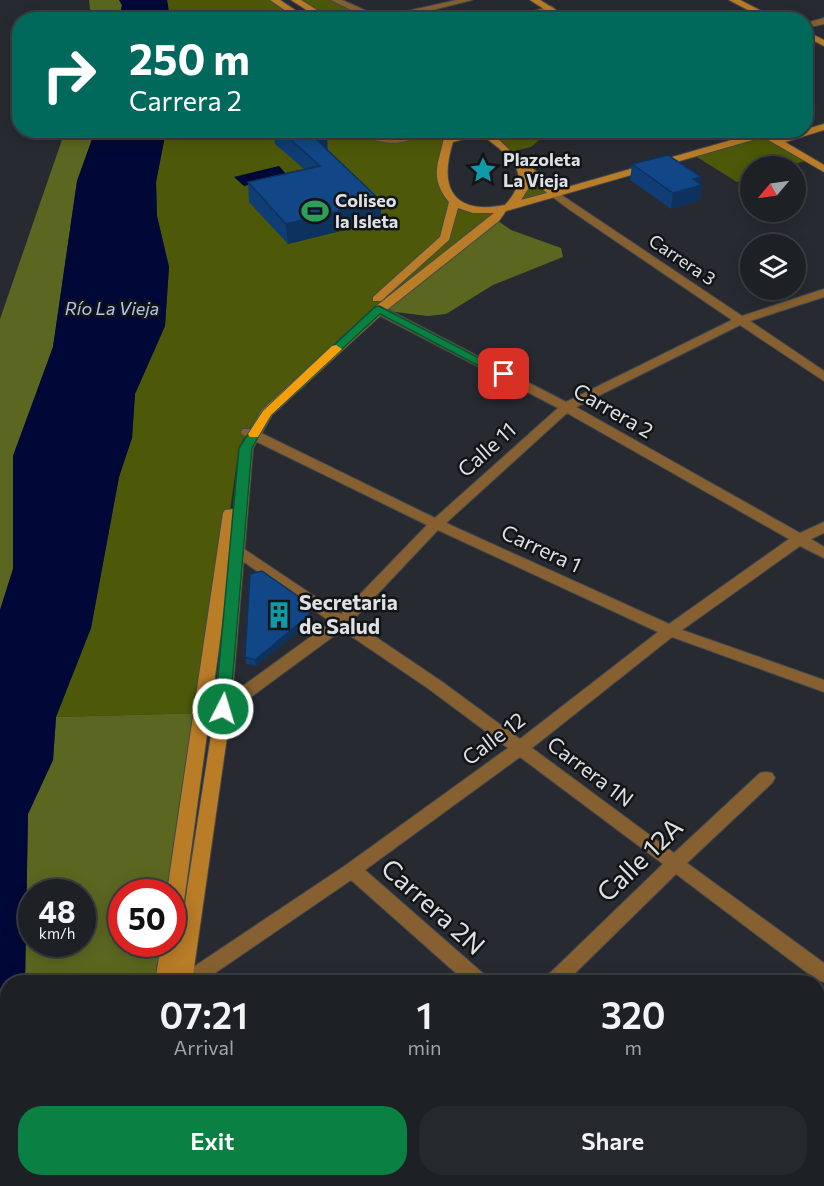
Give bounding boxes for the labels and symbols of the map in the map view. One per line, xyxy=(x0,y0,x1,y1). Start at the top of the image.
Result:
place label: Plazoleta La Vieja xyxy=(503,148,580,191)
place icon: Plazoleta La Vieja xyxy=(468,155,498,185)
north arrow xyxy=(740,156,806,222)
place label: Coliseo la Isleta xyxy=(335,189,398,232)
sports icon: Coliseo la Isleta xyxy=(300,196,330,226)
street label: Carrera 3 xyxy=(645,229,720,289)
water label: Río La Vieja xyxy=(65,297,159,319)
pin xyxy=(478,348,529,399)
street label: Carrera 2 xyxy=(570,377,658,442)
street label: Calle 11 xyxy=(452,416,520,481)
street label: Carrera 1 xyxy=(498,518,585,577)
place label: Secretaria de Salud xyxy=(299,589,398,638)
building icon: Secretaria de Salud xyxy=(264,600,294,630)
position arrow xyxy=(191,677,255,741)
street label: Calle 12 xyxy=(457,706,529,769)
street label: Carrera 1N xyxy=(543,730,639,811)
street label: Calle 12A xyxy=(590,811,688,907)
street label: Carrera 2N xyxy=(376,851,492,960)
speed limit sign: 50 xyxy=(108,879,186,957)

